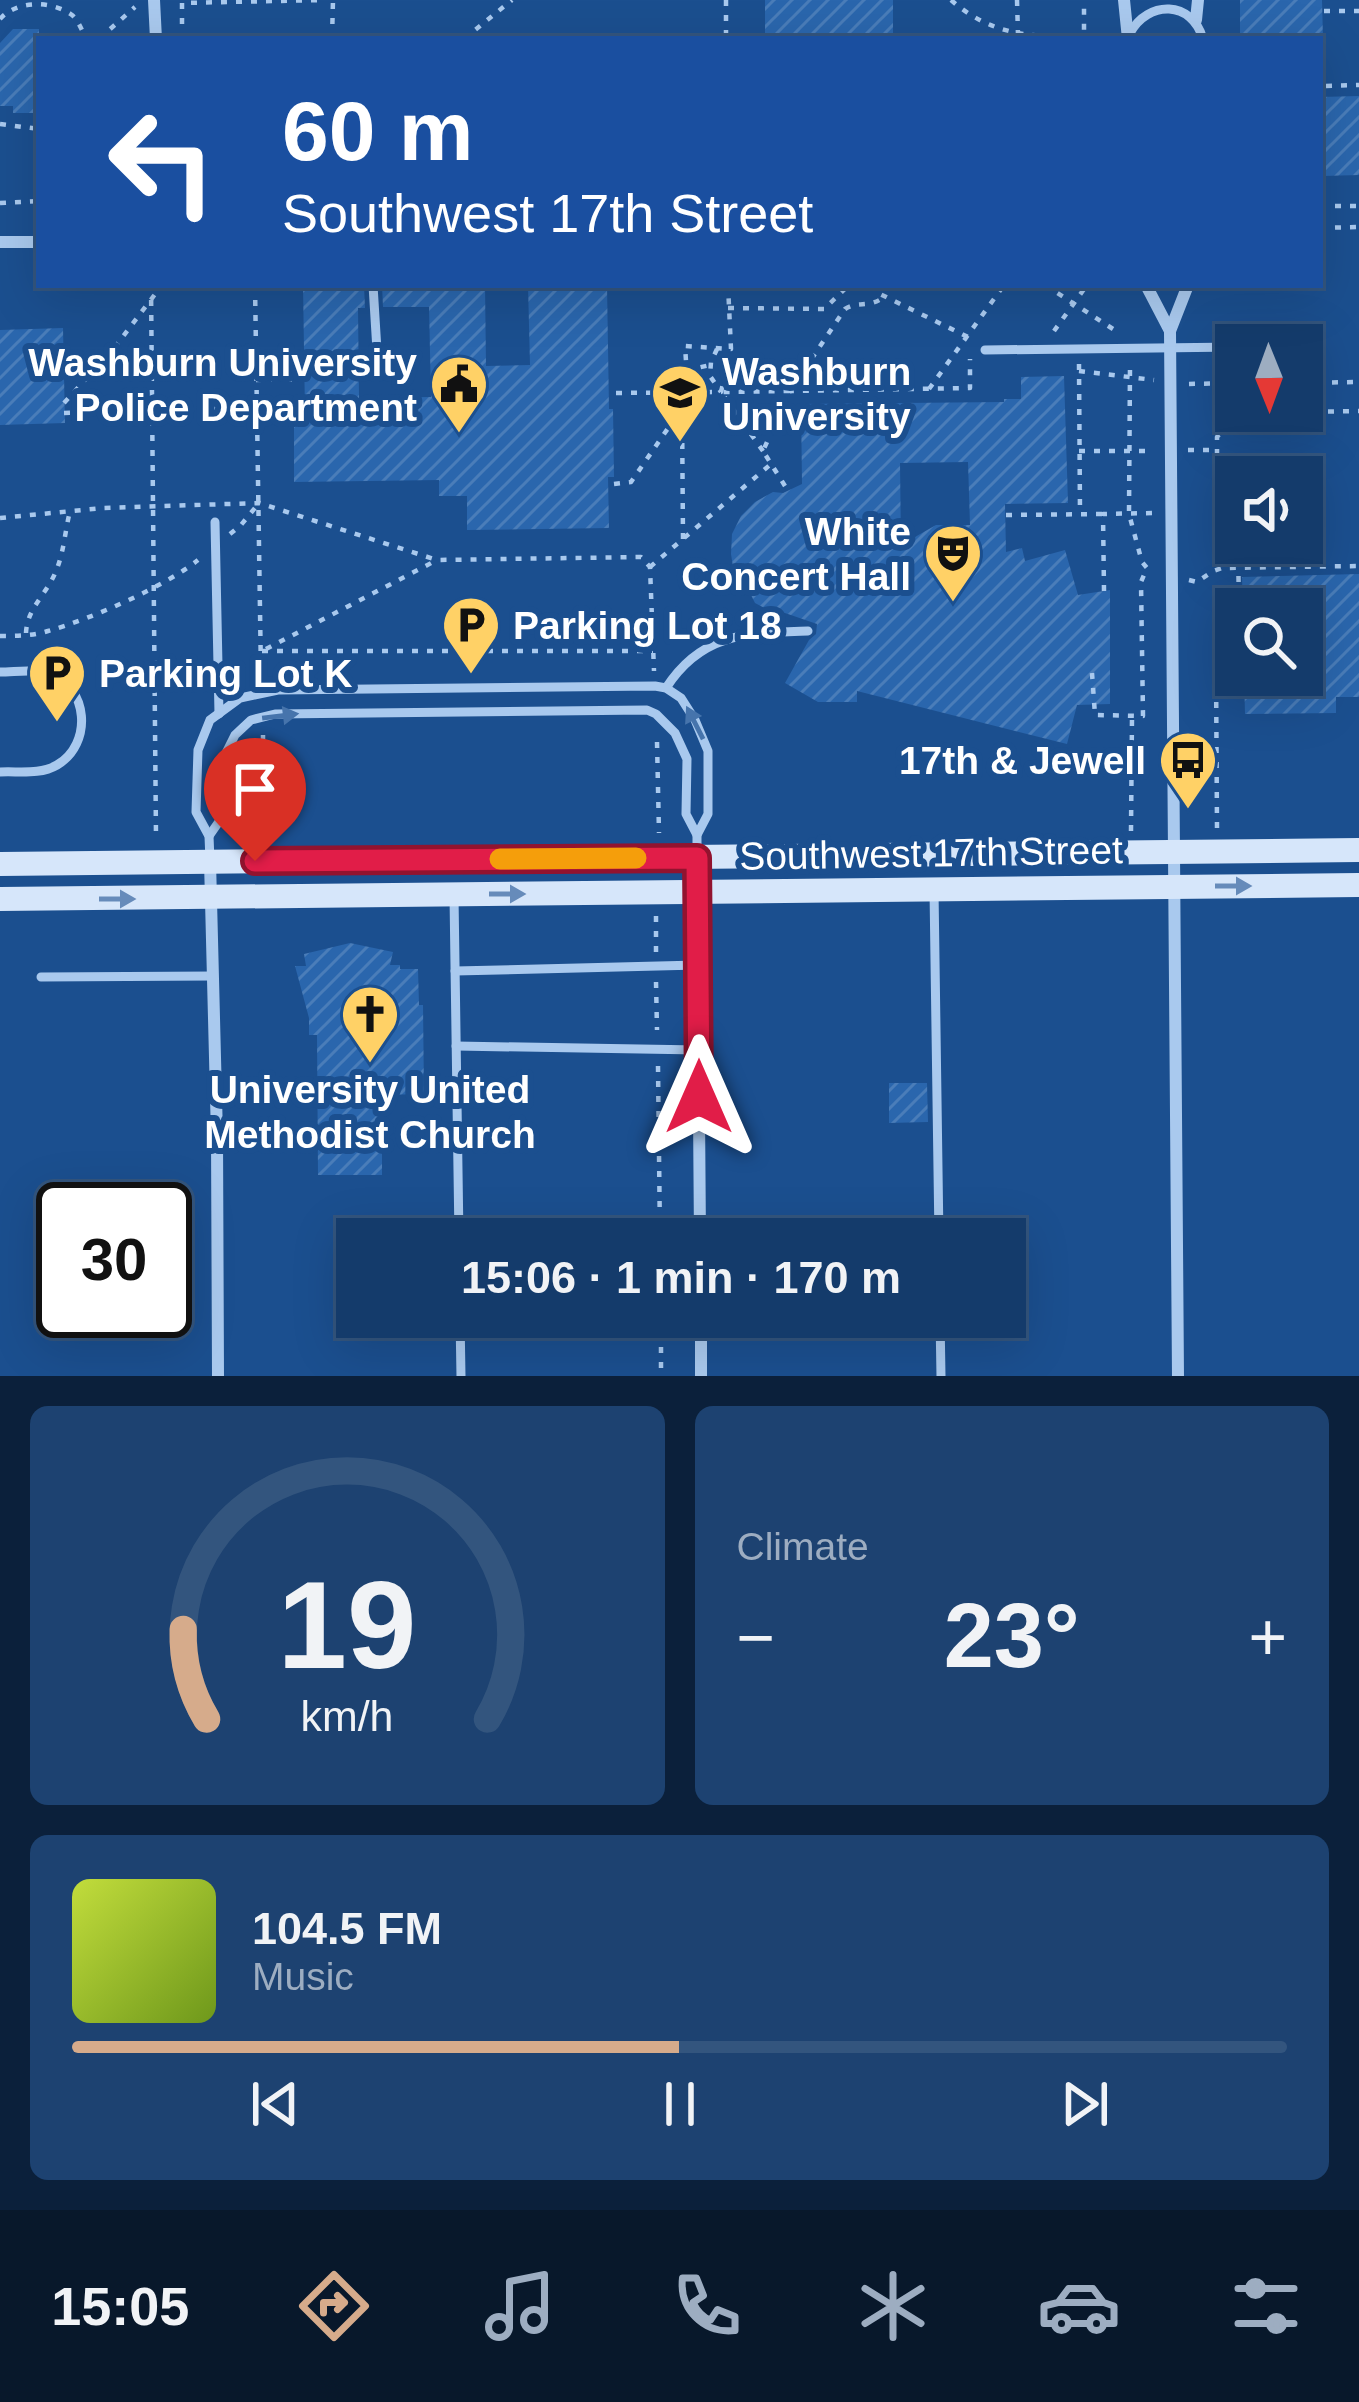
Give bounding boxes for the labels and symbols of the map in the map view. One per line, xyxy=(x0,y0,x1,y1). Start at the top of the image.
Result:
north arrow xyxy=(1215,324,1323,432)
place label: Washburn University Police Department xyxy=(28,341,417,429)
place label: Washburn University xyxy=(722,350,911,438)
public building icon: Washburn University Police Department xyxy=(428,353,490,435)
school or university icon: Washburn University xyxy=(649,362,711,444)
place label: White Concert Hall xyxy=(681,510,911,598)
theatre icon: White Concert Hall xyxy=(922,522,984,604)
parking icon: Parking Lot 18 xyxy=(440,594,502,676)
place label: Parking Lot 18 xyxy=(513,604,782,647)
parking icon: Parking Lot K xyxy=(26,642,88,724)
place label: Parking Lot K xyxy=(99,652,353,695)
one-way arrow xyxy=(261,706,299,725)
one-way arrow xyxy=(685,706,705,741)
bus stop icon: 17th & Jewell xyxy=(1157,729,1219,811)
pin xyxy=(204,738,306,861)
place label: 17th & Jewell xyxy=(899,739,1146,782)
street label: Southwest 17th Street xyxy=(739,828,1123,878)
one-way arrow xyxy=(1215,876,1253,896)
one-way arrow xyxy=(489,884,527,904)
one-way arrow xyxy=(99,889,137,908)
church icon: University United Methodist Church xyxy=(339,983,401,1065)
position arrow xyxy=(636,1034,762,1160)
place label: University United Methodist Church xyxy=(204,1068,536,1156)
speed limit sign: 30 xyxy=(36,1182,192,1338)

